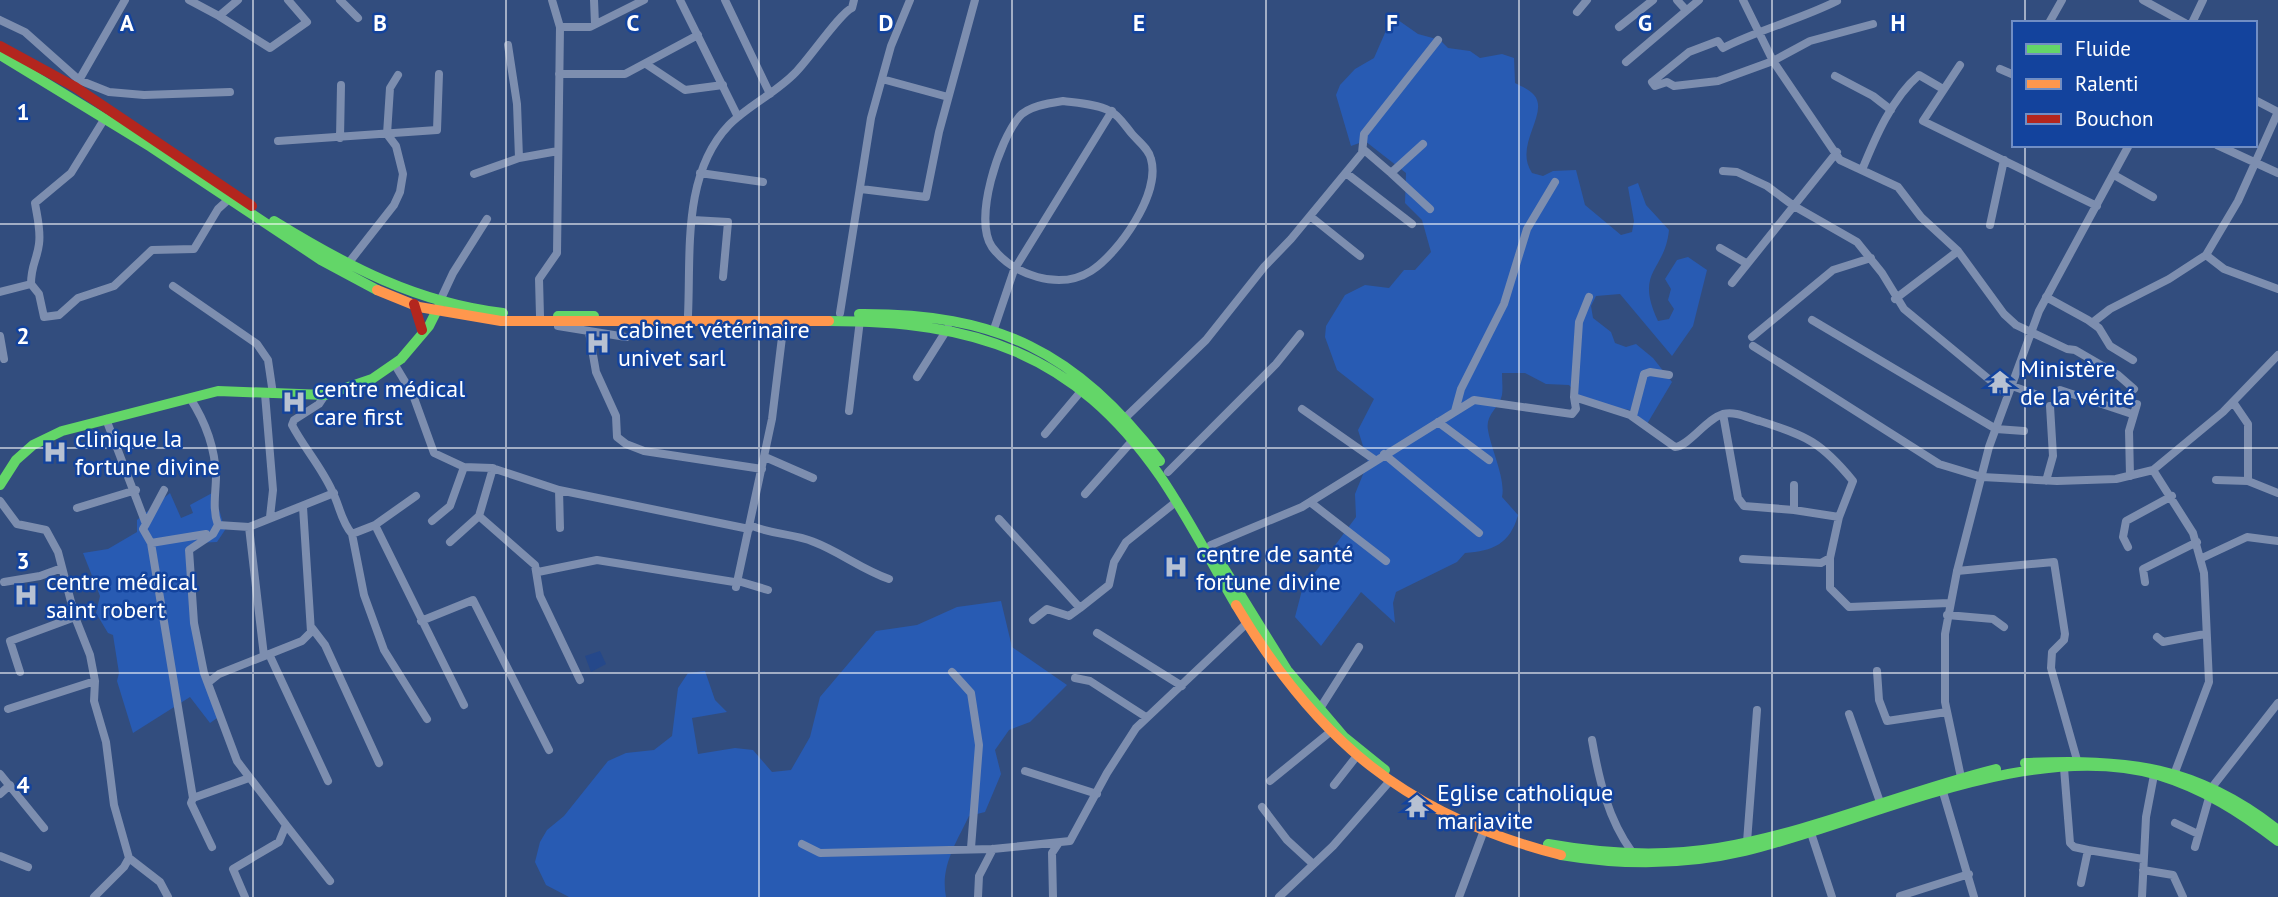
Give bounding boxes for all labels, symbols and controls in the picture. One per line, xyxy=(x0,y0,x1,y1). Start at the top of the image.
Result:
text: A xyxy=(120,8,134,37)
text: B xyxy=(373,8,387,37)
text: C xyxy=(627,8,640,37)
text: D xyxy=(879,8,893,37)
text: E xyxy=(1133,8,1145,37)
text: F xyxy=(1386,8,1398,37)
text: G xyxy=(1638,8,1652,37)
text: H xyxy=(1891,8,1905,37)
legend xyxy=(2012,21,2257,147)
text: Fluide xyxy=(2075,35,2131,62)
text: Ralenti xyxy=(2075,70,2139,97)
text: 1 xyxy=(16,97,30,126)
text: Bouchon xyxy=(2075,105,2154,132)
place label: cabinet vétérinaire univet sarl xyxy=(618,314,810,373)
text: 2 xyxy=(16,321,30,350)
hospital icon: cabinet vétérinaire univet sarl xyxy=(584,329,612,357)
place label: Ministère de la vérité xyxy=(2020,353,2135,412)
temple icon: Ministère de la vérité xyxy=(1986,368,2014,396)
place label: centre médical care first xyxy=(314,373,465,432)
hospital icon: centre médical care first xyxy=(280,388,308,416)
place label: clinique la fortune divine xyxy=(75,423,220,482)
hospital icon: clinique la fortune divine xyxy=(41,438,69,466)
place label: centre de santé fortune divine xyxy=(1196,538,1353,597)
text: 3 xyxy=(16,546,30,575)
hospital icon: centre de santé fortune divine xyxy=(1162,553,1190,581)
place label: centre médical saint robert xyxy=(46,566,197,625)
hospital icon: centre médical saint robert xyxy=(12,581,40,609)
text: 4 xyxy=(16,770,30,799)
place label: Eglise catholique mariavite xyxy=(1437,777,1613,836)
temple icon: Eglise catholique mariavite xyxy=(1403,792,1431,820)

